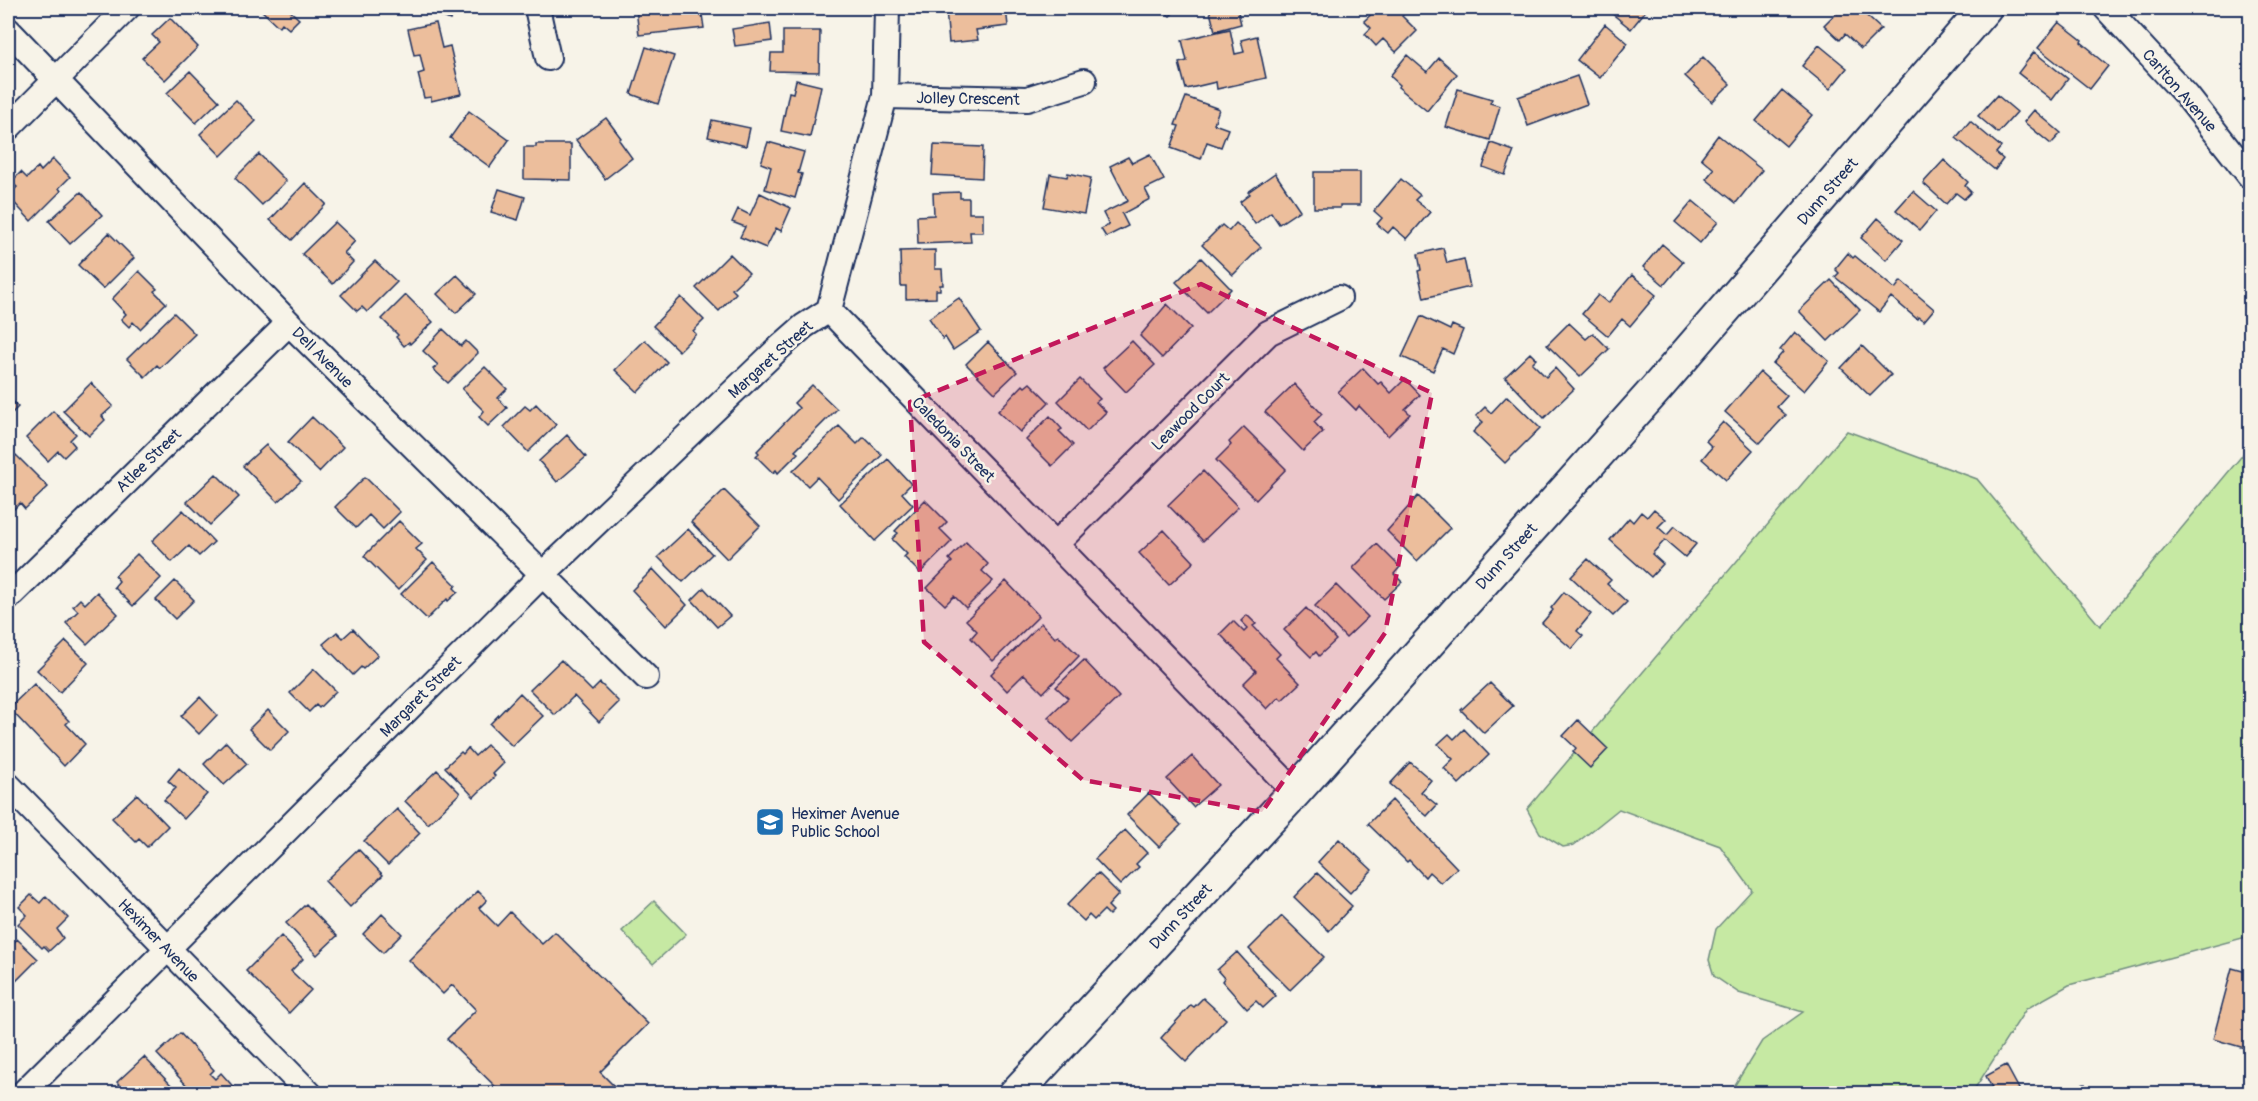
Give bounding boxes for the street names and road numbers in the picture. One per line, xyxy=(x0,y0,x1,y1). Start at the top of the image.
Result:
street label: Carlton Avenue xyxy=(2138,45,2221,136)
street label: Jolley Crescent xyxy=(916,88,1020,110)
street label: Dunn Street xyxy=(1793,153,1863,229)
street label: Margaret Street xyxy=(724,316,817,403)
street label: Dell Avenue xyxy=(288,323,357,392)
street label: Leawood Court xyxy=(1147,368,1234,455)
street label: Caledonia Street xyxy=(907,393,999,487)
street label: Atlee Street xyxy=(112,424,186,497)
street label: Dunn Street xyxy=(1472,519,1542,594)
street label: Margaret Street xyxy=(376,652,466,742)
street label: Dunn Street xyxy=(1145,879,1217,954)
street label: Heximer Avenue xyxy=(113,895,203,987)

